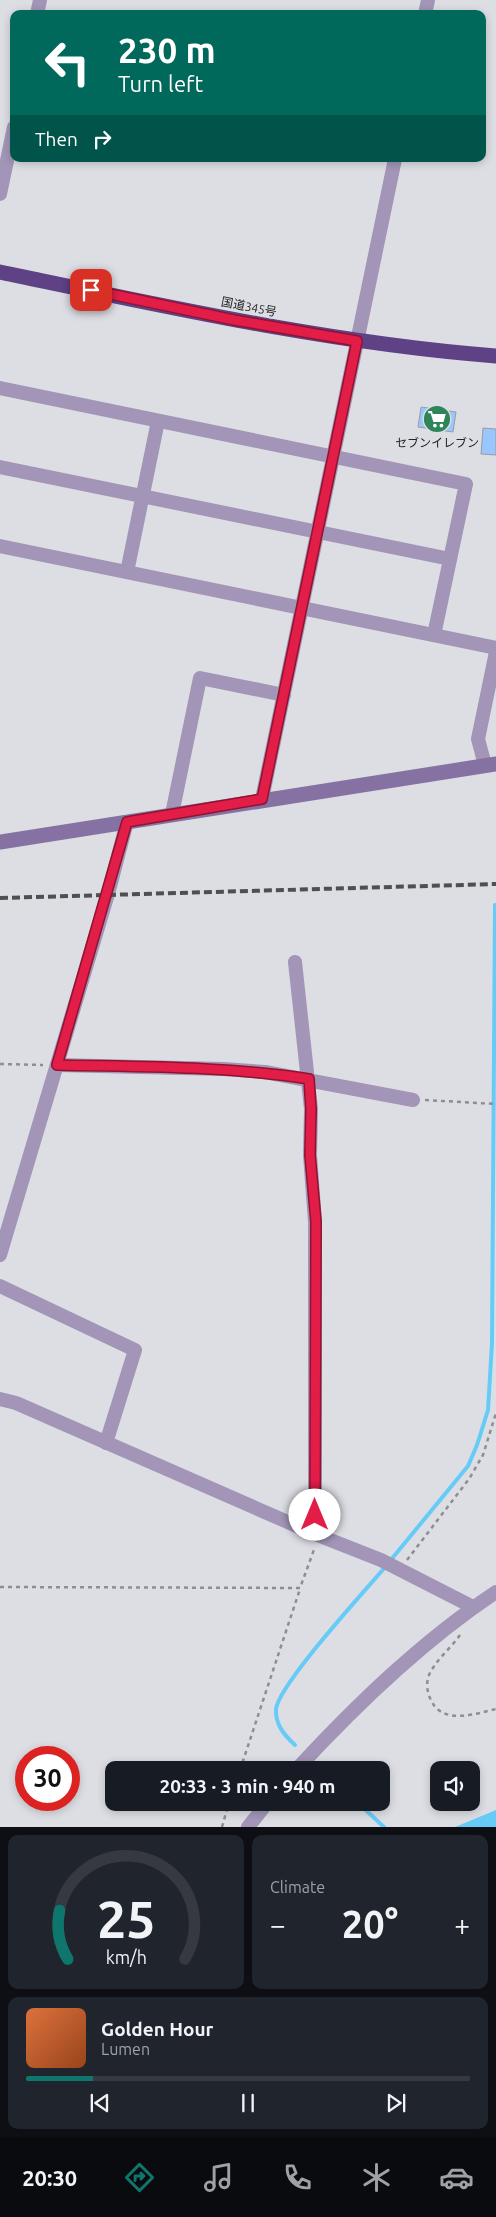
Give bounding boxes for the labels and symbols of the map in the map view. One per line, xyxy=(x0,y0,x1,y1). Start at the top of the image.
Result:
pin xyxy=(70,269,112,311)
street label: 国道345号 xyxy=(220,295,278,318)
supermarket icon: セブンイレブン xyxy=(422,404,452,434)
place label: セブンイレブン xyxy=(395,436,479,449)
position arrow xyxy=(288,1488,340,1540)
speed limit sign: 30 xyxy=(15,1746,80,1811)

